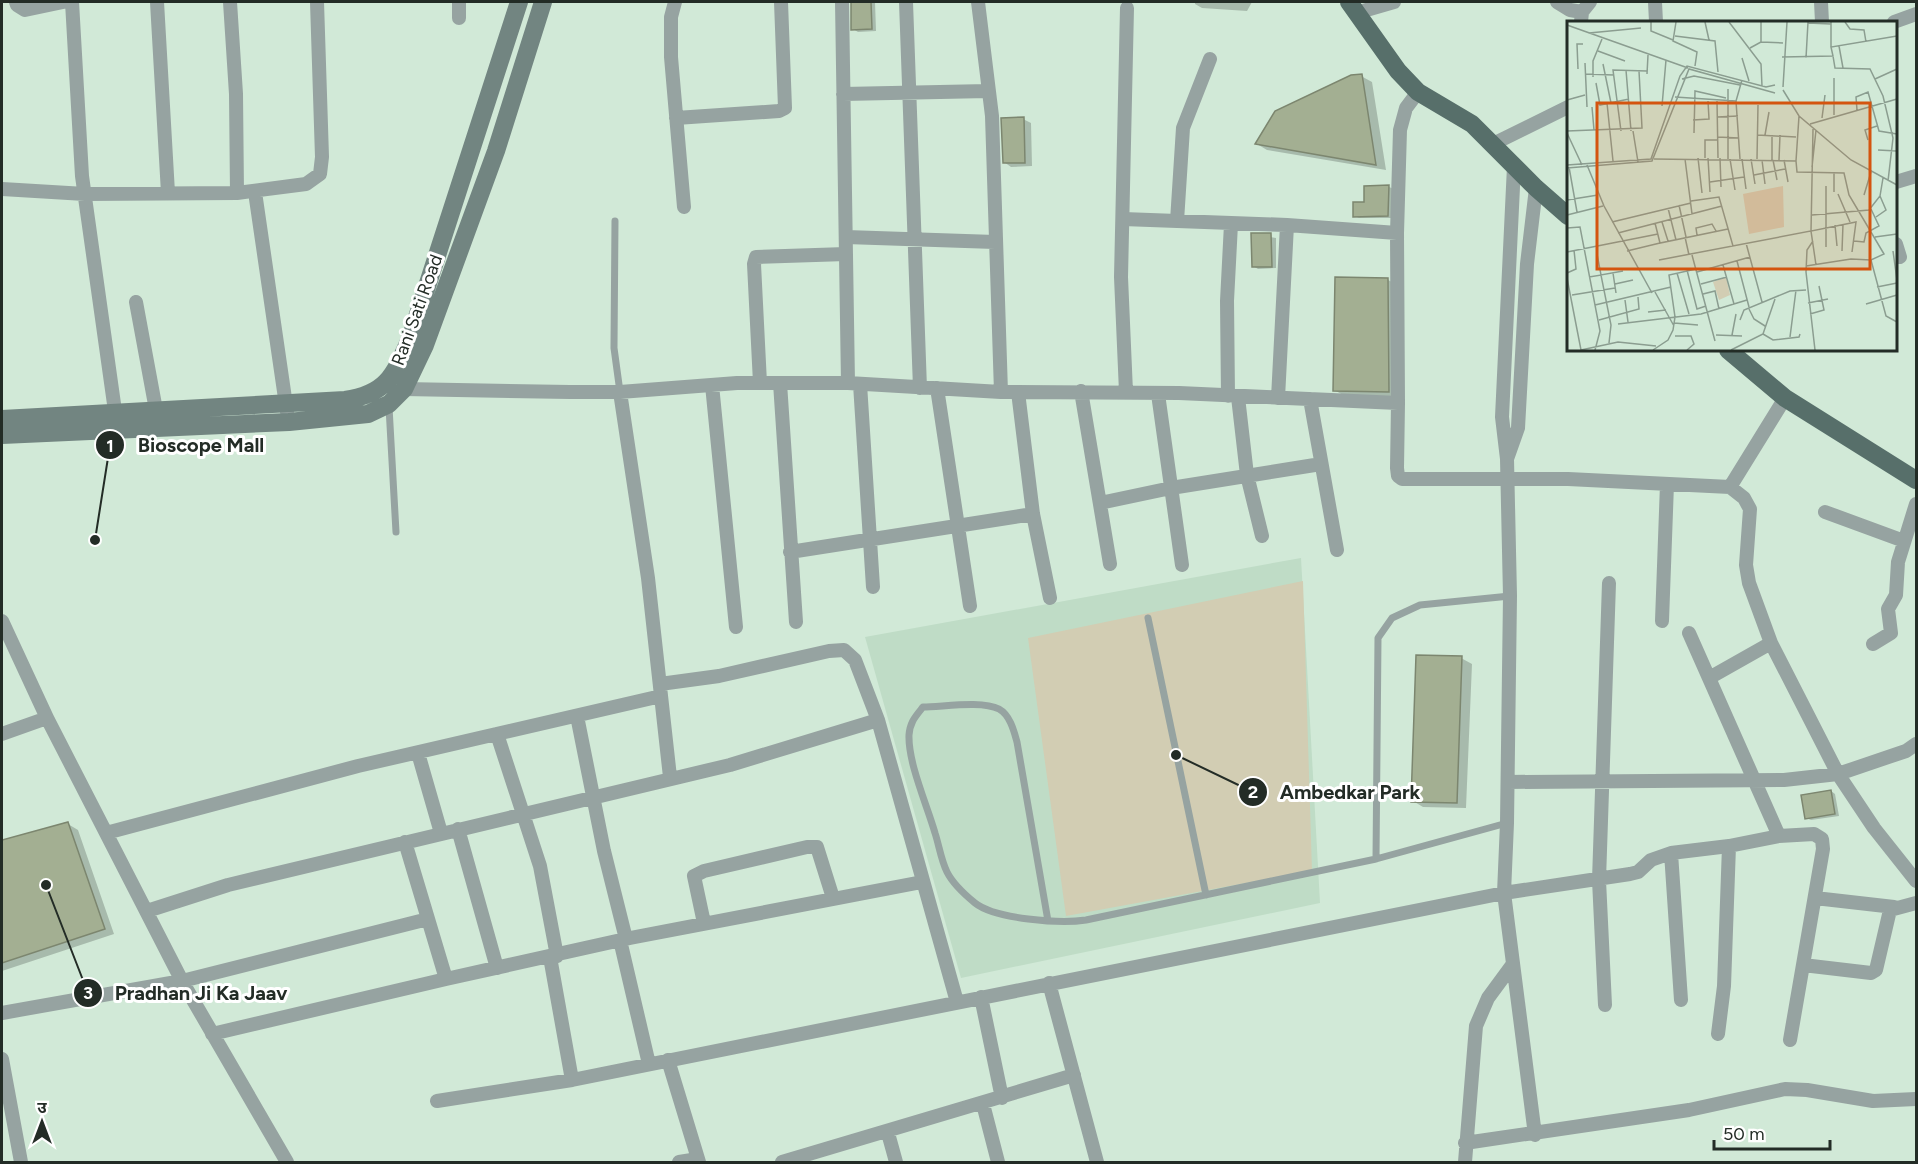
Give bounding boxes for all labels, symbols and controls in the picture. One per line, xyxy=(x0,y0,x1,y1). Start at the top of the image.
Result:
inset map xyxy=(1567,21,1897,351)
street label: Rani Sati Road xyxy=(387,252,447,368)
callout: Bioscope Mall xyxy=(95,426,276,464)
text: Bioscope Mall xyxy=(138,433,264,457)
text: 1 xyxy=(106,435,114,457)
callout: Ambedkar Park xyxy=(1238,773,1432,811)
text: Ambedkar Park xyxy=(1280,780,1421,804)
text: 2 xyxy=(1248,781,1258,803)
callout: Pradhan Ji Ka Jaav xyxy=(73,974,299,1012)
text: Pradhan Ji Ka Jaav xyxy=(115,981,287,1005)
text: 3 xyxy=(83,982,93,1004)
north arrow xyxy=(12,1092,72,1152)
text: उ xyxy=(37,1098,47,1117)
scale bar xyxy=(1714,1113,1830,1151)
text: 50 m xyxy=(1723,1123,1765,1145)

